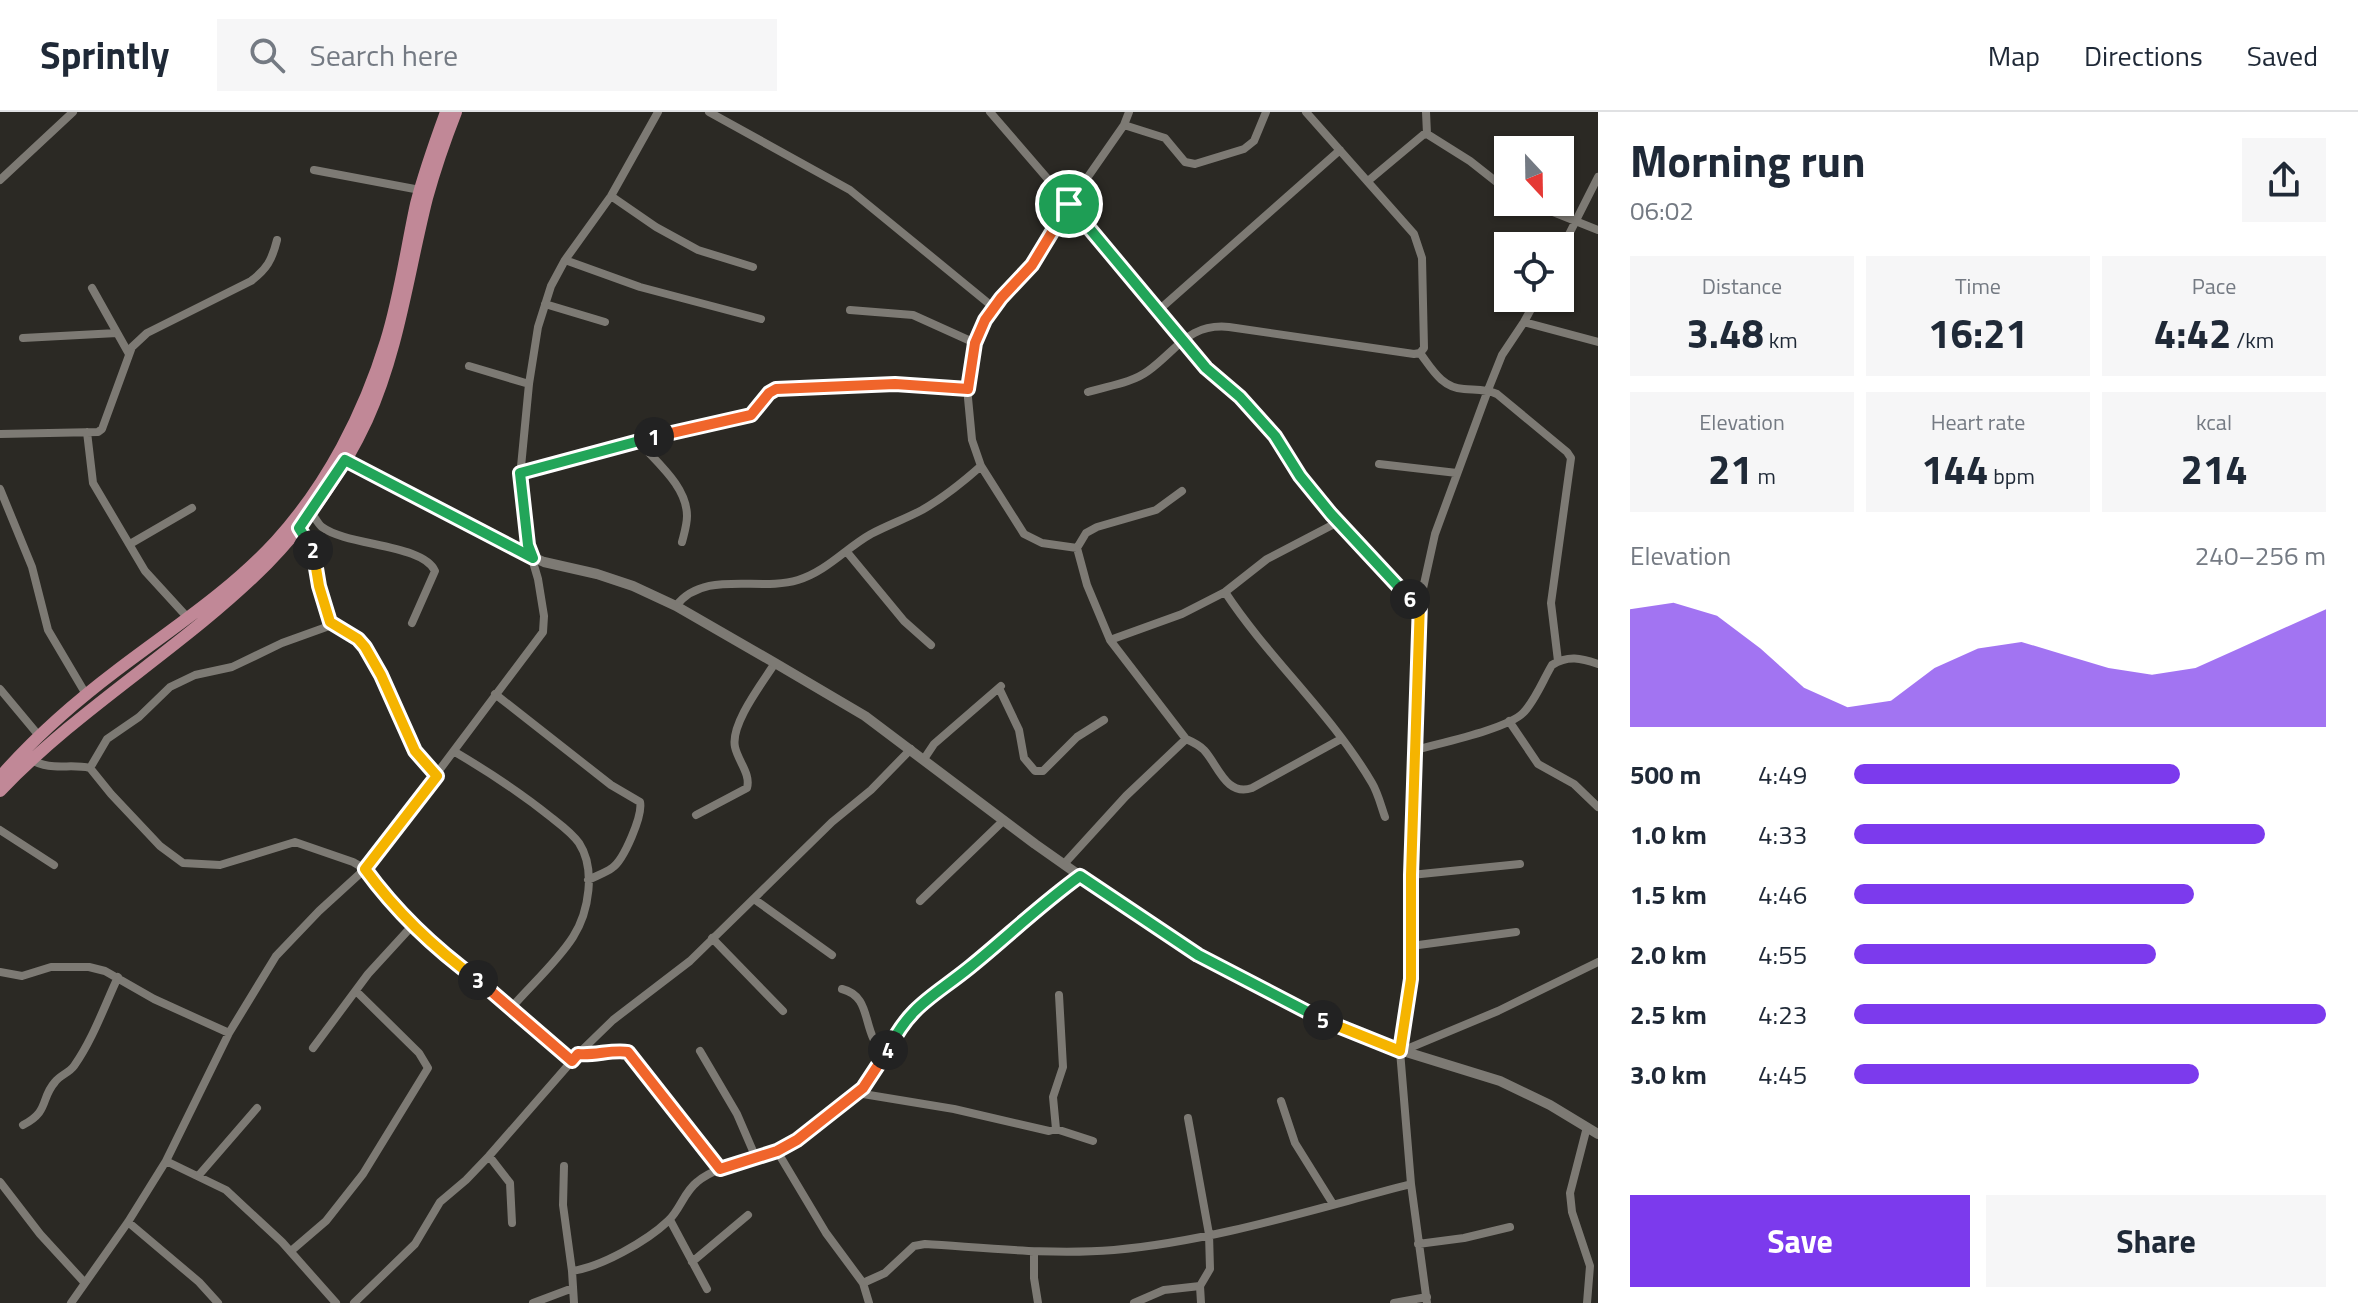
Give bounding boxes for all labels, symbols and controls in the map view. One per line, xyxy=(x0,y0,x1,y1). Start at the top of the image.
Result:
search box xyxy=(217,19,777,91)
text: Sprintly xyxy=(40,26,169,84)
text: Search here xyxy=(309,32,458,78)
icon: search xyxy=(245,33,289,77)
text: Map xyxy=(1988,34,2040,77)
text: Directions xyxy=(2084,34,2203,77)
text: Saved xyxy=(2247,34,2318,77)
text: Morning run xyxy=(1630,127,1866,194)
north arrow xyxy=(1494,136,1574,216)
map controls xyxy=(1494,136,1574,312)
button: share xyxy=(2242,138,2326,222)
pin xyxy=(1035,170,1103,238)
icon: arrive xyxy=(1047,182,1091,226)
text: 06:02 xyxy=(1630,191,1694,230)
button: locate xyxy=(1494,232,1574,312)
text: Distance xyxy=(1702,269,1782,303)
text: Time xyxy=(1955,269,2001,303)
text: Pace xyxy=(2192,269,2236,303)
text: 3.48 xyxy=(1686,303,1764,364)
text: 16:21 xyxy=(1928,303,2028,364)
text: 4:42 xyxy=(2154,303,2231,364)
text: km xyxy=(1764,323,1798,357)
text: /km xyxy=(2231,323,2274,357)
text: Elevation xyxy=(1699,405,1785,439)
text: Heart rate xyxy=(1931,405,2025,439)
text: kcal xyxy=(2196,405,2232,439)
pin: 1 xyxy=(634,417,674,457)
text: 1 xyxy=(648,420,660,454)
text: 21 xyxy=(1708,439,1753,500)
text: 144 xyxy=(1921,439,1988,500)
text: 214 xyxy=(2180,439,2248,500)
text: m xyxy=(1753,459,1776,493)
text: bpm xyxy=(1988,459,2035,493)
pin: 2 xyxy=(293,530,333,570)
text: 2 xyxy=(307,533,319,567)
text: Elevation xyxy=(1630,536,1731,575)
text: 240–256 m xyxy=(2195,536,2326,575)
pin: 6 xyxy=(1390,579,1430,619)
text: 6 xyxy=(1404,582,1416,616)
text: 500 m xyxy=(1630,755,1701,794)
text: 4:49 xyxy=(1758,755,1807,794)
text: 1.0 km xyxy=(1630,815,1707,854)
text: 4:33 xyxy=(1758,815,1807,854)
text: 1.5 km xyxy=(1630,875,1707,914)
text: 4:46 xyxy=(1758,875,1807,914)
text: 2.0 km xyxy=(1630,935,1707,974)
text: 4:55 xyxy=(1758,935,1807,974)
pin: 3 xyxy=(458,960,498,1000)
text: 3 xyxy=(472,963,484,997)
text: 2.5 km xyxy=(1630,995,1707,1034)
text: 4:23 xyxy=(1758,995,1807,1034)
pin: 5 xyxy=(1303,1000,1343,1040)
text: 5 xyxy=(1317,1003,1329,1037)
pin: 4 xyxy=(868,1030,908,1070)
text: 4 xyxy=(882,1033,894,1067)
text: 3.0 km xyxy=(1630,1055,1707,1094)
text: 4:45 xyxy=(1758,1055,1807,1094)
button: Save xyxy=(1630,1195,1970,1287)
button: Share xyxy=(1986,1195,2326,1287)

